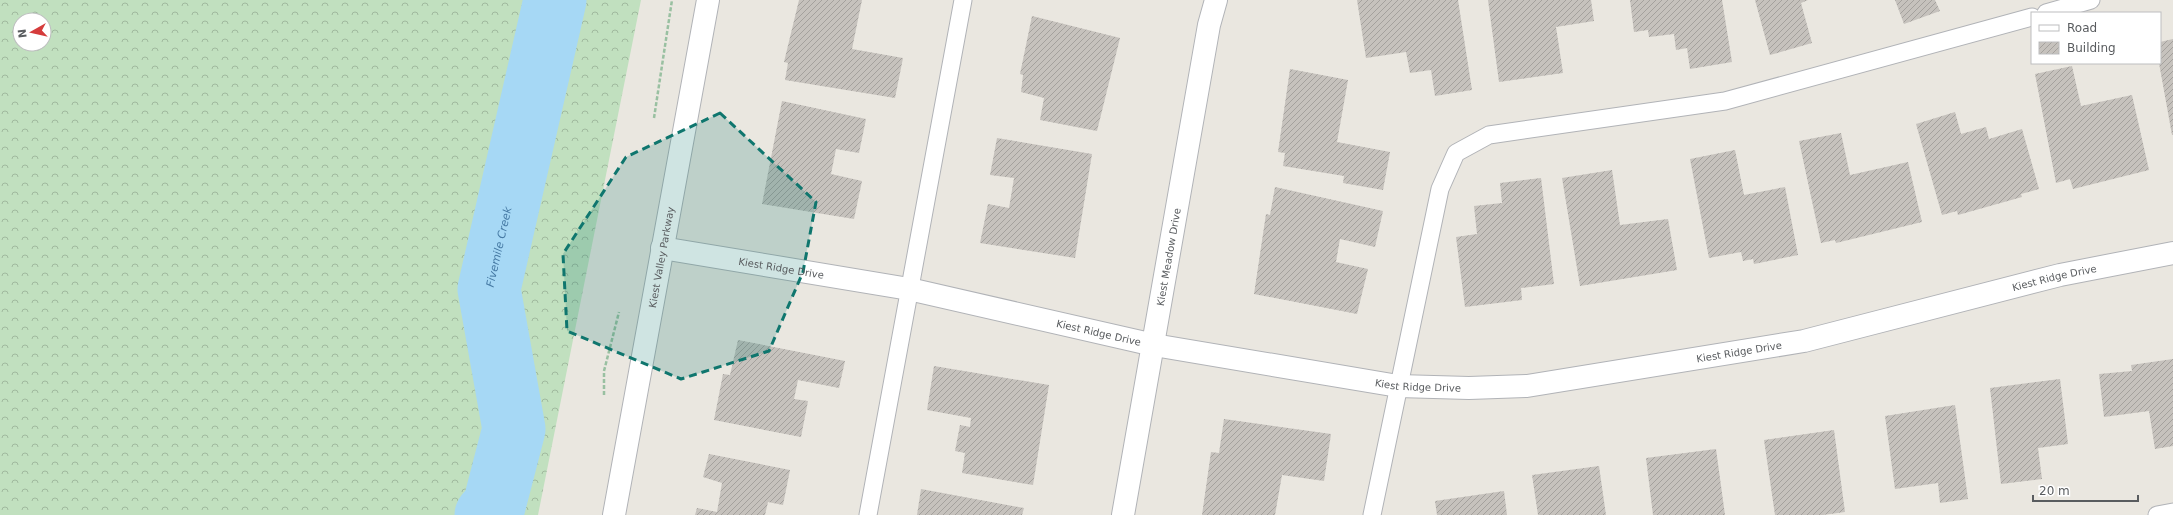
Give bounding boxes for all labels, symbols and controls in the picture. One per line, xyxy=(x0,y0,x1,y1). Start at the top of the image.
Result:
north arrow xyxy=(12,12,52,52)
legend xyxy=(2031,12,2161,64)
text: Road xyxy=(2067,21,2097,35)
text: N xyxy=(16,28,30,39)
text: Building xyxy=(2067,41,2116,55)
water label: Fivemile Creek xyxy=(483,205,514,288)
street label: Kiest Valley Parkway xyxy=(646,206,676,309)
street label: Kiest Meadow Drive xyxy=(1154,207,1182,307)
street label: Kiest Ridge Drive xyxy=(738,255,825,280)
street label: Kiest Ridge Drive xyxy=(2011,263,2097,293)
street label: Kiest Ridge Drive xyxy=(1055,317,1142,347)
street label: Kiest Ridge Drive xyxy=(1696,339,1783,364)
street label: Kiest Ridge Drive xyxy=(1374,377,1461,393)
scale bar xyxy=(2033,477,2138,503)
text: 20 m xyxy=(2039,484,2070,498)

